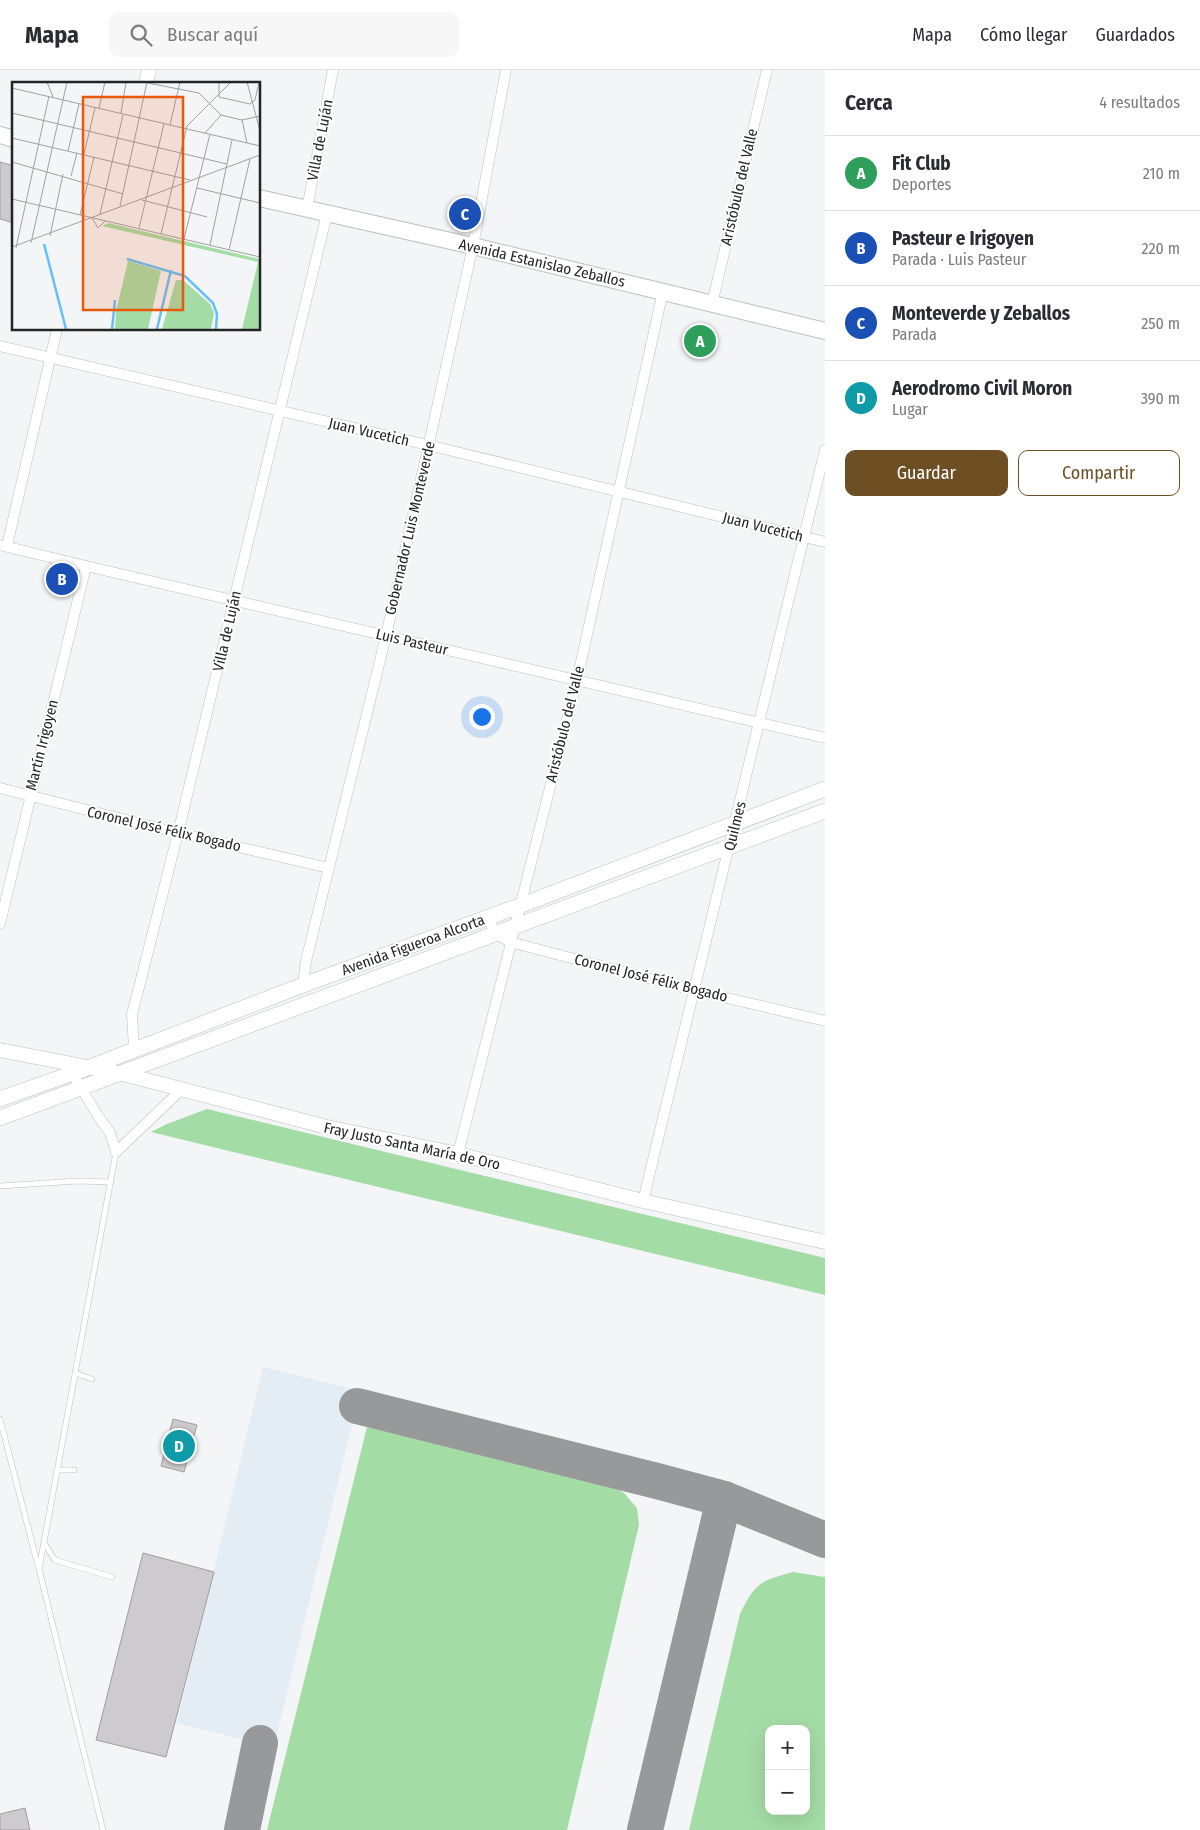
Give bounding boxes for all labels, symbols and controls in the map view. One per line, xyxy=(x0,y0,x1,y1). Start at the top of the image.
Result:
search box xyxy=(109,12,459,57)
text: Mapa xyxy=(25,21,79,49)
icon: search xyxy=(127,21,155,49)
text: Buscar aquí xyxy=(167,23,258,46)
text: Mapa xyxy=(912,24,952,46)
text: Cómo llegar xyxy=(980,24,1067,46)
text: Guardados xyxy=(1095,24,1175,46)
inset map xyxy=(12,82,260,330)
text: Cerca xyxy=(845,90,893,116)
text: 4 resultados xyxy=(1099,93,1180,112)
street label: Villa de Luján xyxy=(303,98,337,182)
street label: Aristóbulo del Valle xyxy=(717,127,761,247)
text: Fit Club xyxy=(892,152,951,175)
text: A xyxy=(857,164,865,183)
text: 210 m xyxy=(1143,164,1180,183)
text: Deportes xyxy=(892,175,951,194)
pin: C xyxy=(449,195,481,233)
text: Pasteur e Irigoyen xyxy=(892,227,1034,250)
street label: Avenida Estanislao Zeballos xyxy=(457,235,627,291)
text: B xyxy=(857,239,865,258)
text: 220 m xyxy=(1141,239,1180,258)
text: Parada · Luis Pasteur xyxy=(892,250,1026,269)
text: Monteverde y Zeballos xyxy=(892,302,1070,325)
text: C xyxy=(857,314,865,333)
text: 250 m xyxy=(1141,314,1180,333)
pin: A xyxy=(684,322,716,360)
text: Parada xyxy=(892,325,937,344)
text: Aerodromo Civil Moron xyxy=(892,377,1072,400)
text: D xyxy=(856,389,866,408)
text: 390 m xyxy=(1141,389,1180,408)
text: Lugar xyxy=(892,400,928,419)
street label: Juan Vucetich xyxy=(327,414,411,450)
street label: Gobernador Luis Monteverde xyxy=(381,439,439,617)
button: Guardar xyxy=(845,450,1008,496)
button: Compartir xyxy=(1018,450,1180,496)
street label: Juan Vucetich xyxy=(721,508,805,546)
pin: B xyxy=(46,560,78,598)
street label: Villa de Luján xyxy=(209,589,245,673)
street label: Luis Pasteur xyxy=(374,625,451,659)
street label: Aristóbulo del Valle xyxy=(542,664,588,784)
street label: Martín Irigoyen xyxy=(22,698,62,792)
your location xyxy=(469,704,495,730)
street label: Quilmes xyxy=(720,799,750,853)
street label: Coronel José Félix Bogado xyxy=(85,803,243,856)
street label: Avenida Figueroa Alcorta xyxy=(339,911,487,979)
street label: Coronel José Félix Bogado xyxy=(572,950,730,1006)
street label: Fray Justo Santa María de Oro xyxy=(322,1118,502,1174)
pin: D xyxy=(163,1427,195,1465)
map controls xyxy=(765,1725,810,1815)
button: + xyxy=(765,1725,810,1770)
button: − xyxy=(765,1770,810,1815)

